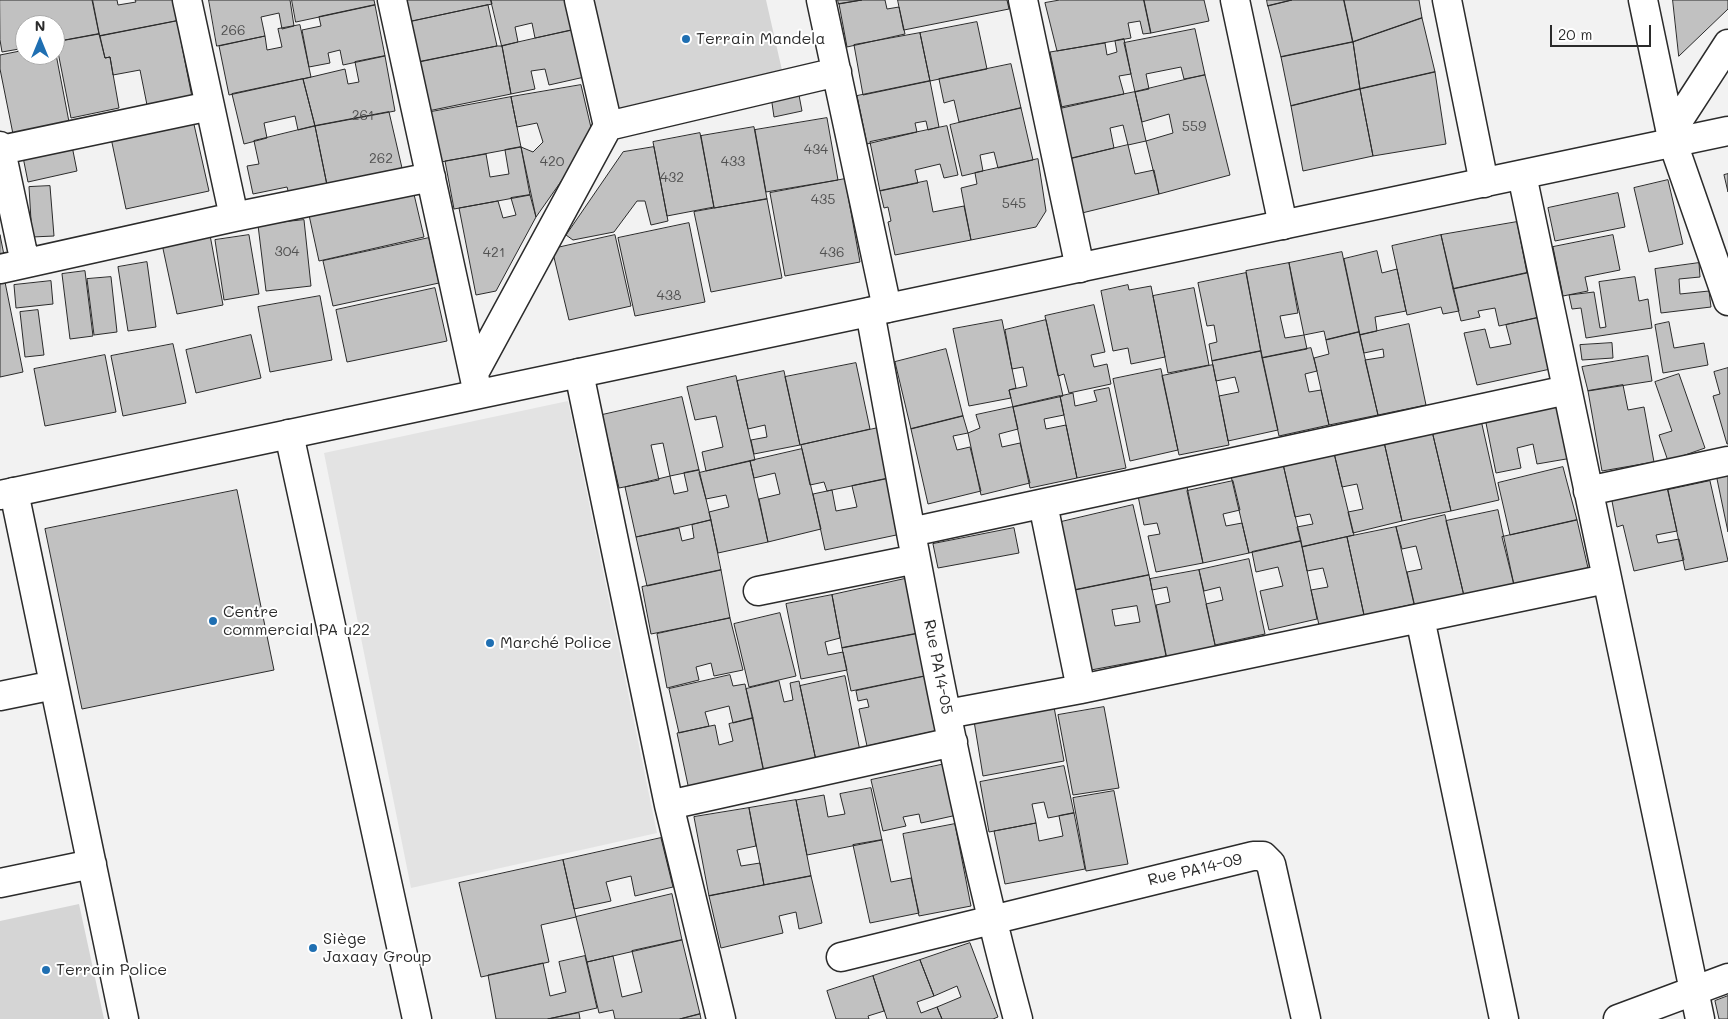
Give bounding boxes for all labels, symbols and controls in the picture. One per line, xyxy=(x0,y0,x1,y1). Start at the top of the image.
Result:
north arrow xyxy=(15,15,65,65)
scale bar xyxy=(1553,15,1654,47)
text: N xyxy=(35,16,45,35)
house number: 266 xyxy=(221,23,245,39)
text: 20 m xyxy=(1558,24,1592,44)
place label: Terrain Mandela xyxy=(696,29,825,49)
marker: Terrain Mandela xyxy=(680,33,692,45)
house number: 261 xyxy=(352,108,374,124)
house number: 559 xyxy=(1182,119,1206,135)
house number: 434 xyxy=(804,142,828,158)
house number: 262 xyxy=(369,151,393,167)
house number: 420 xyxy=(540,154,564,170)
house number: 433 xyxy=(721,154,745,170)
house number: 432 xyxy=(660,170,684,186)
house number: 435 xyxy=(811,192,835,208)
house number: 545 xyxy=(1002,196,1026,212)
house number: 304 xyxy=(274,244,300,260)
house number: 421 xyxy=(483,245,505,261)
house number: 436 xyxy=(820,245,844,261)
house number: 438 xyxy=(657,288,681,304)
place label: Centre commercial PA u22 xyxy=(223,602,370,640)
marker: Centre commercial PA u22 xyxy=(207,615,219,627)
street label: Rue PA14-05 xyxy=(919,618,957,716)
place label: Marché Police xyxy=(500,633,612,653)
marker: Marché Police xyxy=(484,637,496,649)
street label: Rue PA14-09 xyxy=(1146,850,1244,890)
place label: Siège Jaxaay Group xyxy=(323,929,431,967)
marker: Siège Jaxaay Group xyxy=(307,942,319,954)
place label: Terrain Police xyxy=(56,960,167,980)
marker: Terrain Police xyxy=(40,964,52,976)

